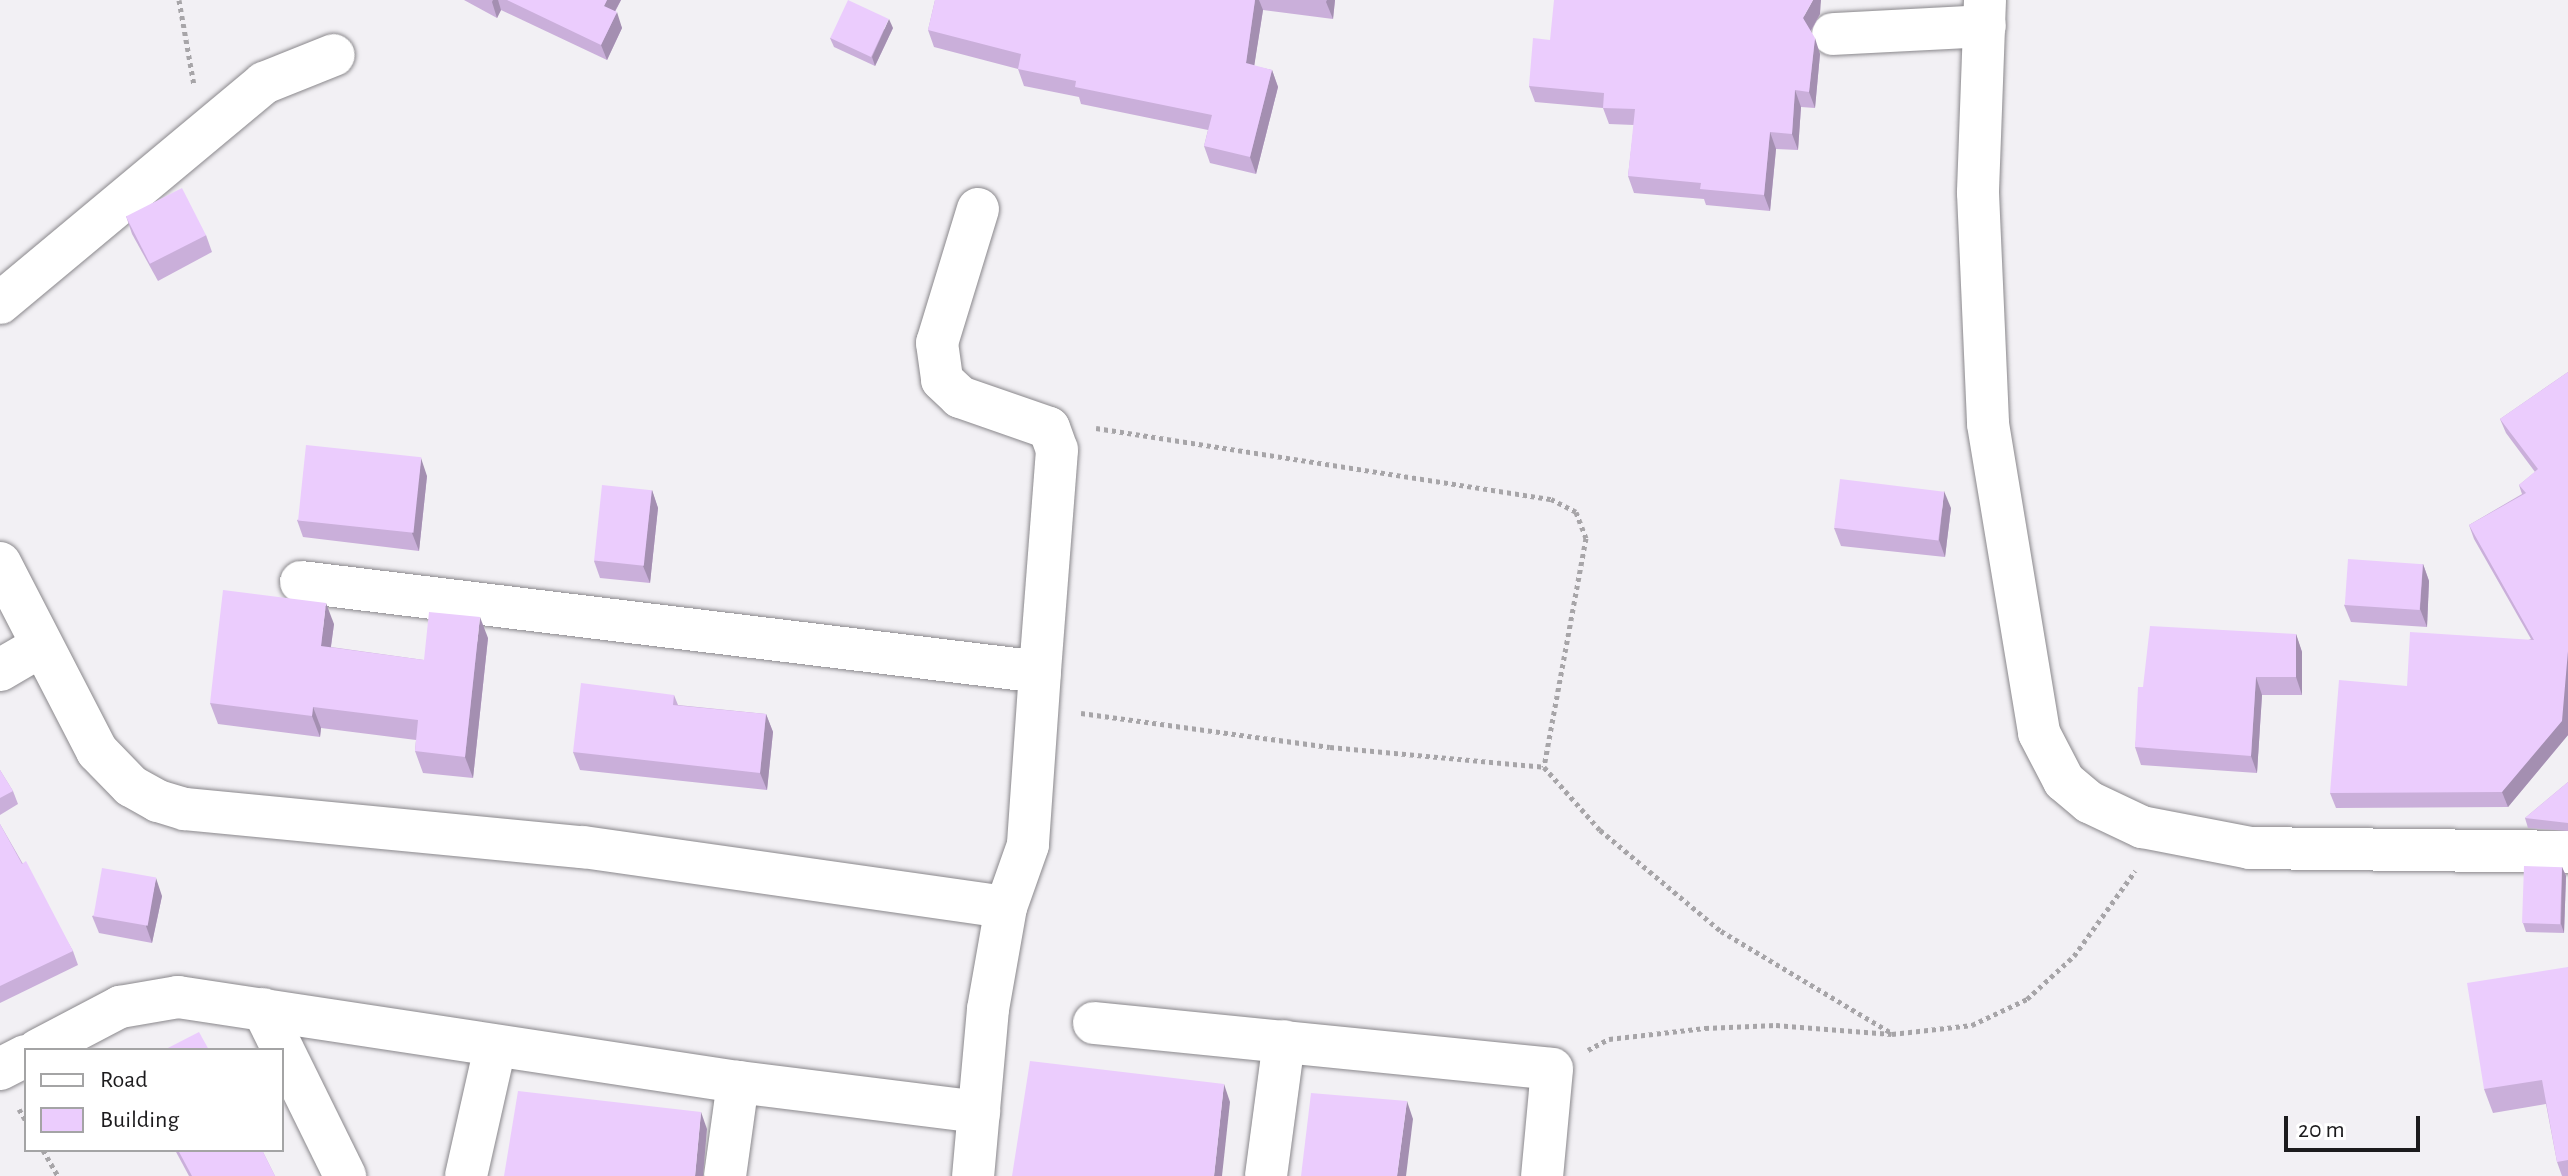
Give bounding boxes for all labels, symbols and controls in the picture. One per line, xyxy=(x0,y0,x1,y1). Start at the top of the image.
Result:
legend xyxy=(24,1048,284,1152)
text: Road xyxy=(100,1068,148,1092)
scale bar xyxy=(2288,1100,2424,1150)
text: Building xyxy=(100,1108,179,1132)
text: 20 m xyxy=(2298,1118,2345,1142)

